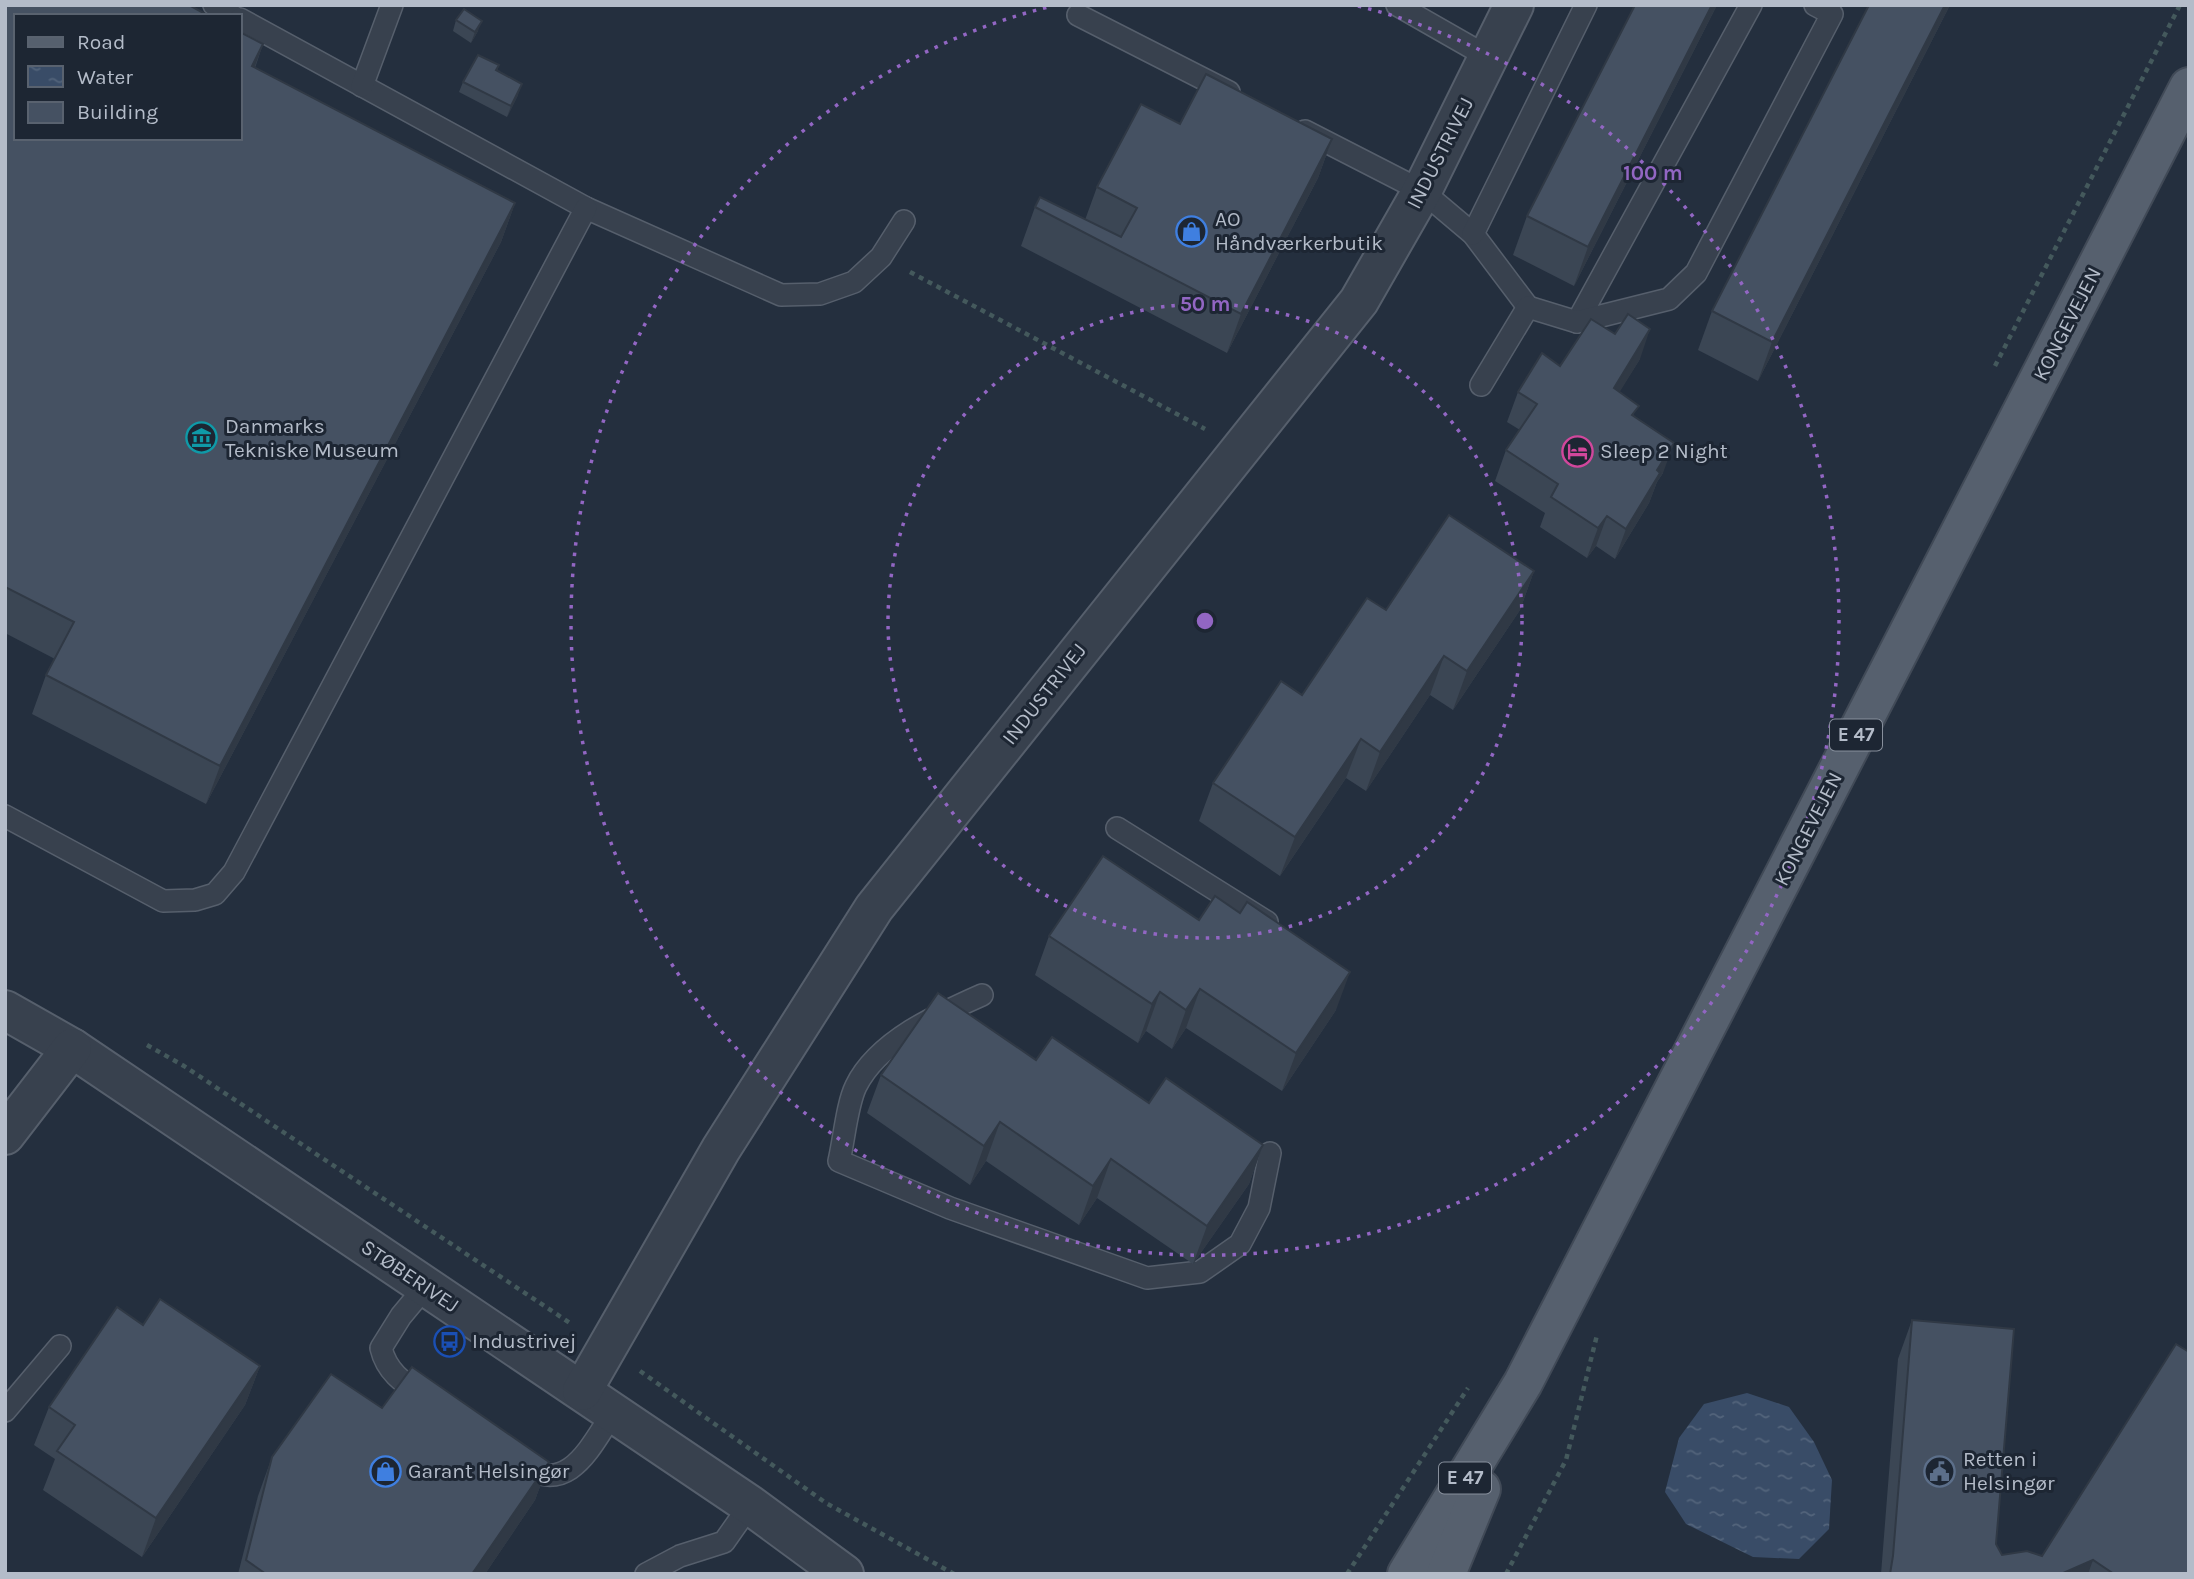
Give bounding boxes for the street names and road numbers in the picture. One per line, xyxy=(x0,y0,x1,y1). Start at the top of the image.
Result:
street label: INDUSTRIVEJ xyxy=(1402,93,1478,213)
street label: KONGEVEJEN xyxy=(2028,263,2106,385)
street label: INDUSTRIVEJ xyxy=(997,639,1091,749)
road number: E 47 xyxy=(1830,720,1882,750)
street label: KONGEVEJEN xyxy=(1769,768,1847,890)
street label: STØBERIVEJ xyxy=(357,1235,463,1317)
road number: E 47 xyxy=(1439,1462,1491,1494)

